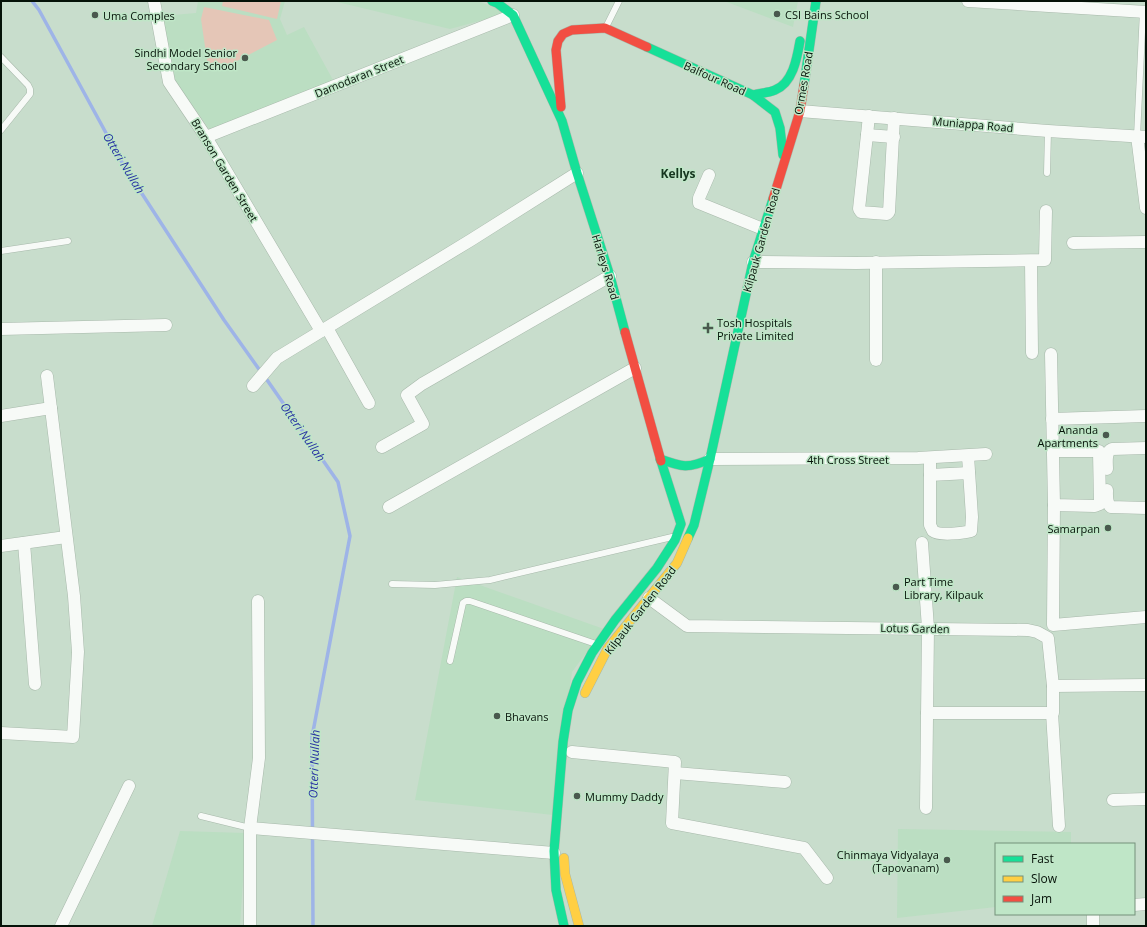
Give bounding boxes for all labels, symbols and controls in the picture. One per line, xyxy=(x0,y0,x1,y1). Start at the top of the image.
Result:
place label: CSI Bains School xyxy=(785,7,869,22)
place label: Uma Comples xyxy=(103,8,175,23)
marker: CSI Bains School xyxy=(772,9,782,19)
marker: Uma Comples xyxy=(90,10,100,20)
place label: Sindhi Model Senior Secondary School xyxy=(134,45,238,73)
street label: Ormes Road xyxy=(790,50,816,116)
street label: Damodaran Street xyxy=(312,51,406,101)
marker: Sindhi Model Senior Secondary School xyxy=(240,53,250,63)
street label: Balfour Road xyxy=(681,58,749,98)
street label: Muniappa Road xyxy=(932,113,1014,135)
street label: Branson Garden Street xyxy=(188,116,262,224)
water label: Otteri Nullah xyxy=(99,129,149,197)
district label: Kellys xyxy=(660,165,696,182)
street label: Kilpauk Garden Road xyxy=(739,186,783,294)
street label: Harleys Road xyxy=(589,233,623,301)
place label: Tosh Hospitals Private Limited xyxy=(717,315,794,343)
marker: Tosh Hospitals Private Limited xyxy=(702,322,714,334)
water label: Otteri Nullah xyxy=(276,399,330,465)
place label: Ananda Apartments xyxy=(1038,422,1098,450)
marker: Ananda Apartments xyxy=(1101,430,1111,440)
street label: 4th Cross Street xyxy=(807,452,889,467)
place label: Samarpan xyxy=(1047,521,1100,536)
marker: Samarpan xyxy=(1103,523,1113,533)
street label: Kilpauk Garden Road xyxy=(601,563,679,657)
place label: Part Time Library, Kilpauk xyxy=(904,574,983,602)
marker: Part Time Library, Kilpauk xyxy=(891,582,901,592)
street label: Lotus Garden xyxy=(880,620,950,636)
place label: Bhavans xyxy=(505,709,549,724)
marker: Bhavans xyxy=(492,711,502,721)
water label: Otteri Nullah xyxy=(304,729,324,799)
place label: Mummy Daddy xyxy=(585,789,664,804)
marker: Mummy Daddy xyxy=(572,791,582,801)
legend xyxy=(995,843,1135,915)
place label: Chinmaya Vidyalaya (Tapovanam) xyxy=(837,847,939,875)
text: Fast xyxy=(1031,850,1054,867)
marker: Chinmaya Vidyalaya (Tapovanam) xyxy=(942,855,952,865)
text: Slow xyxy=(1031,870,1058,887)
text: Jam xyxy=(1030,890,1052,907)

